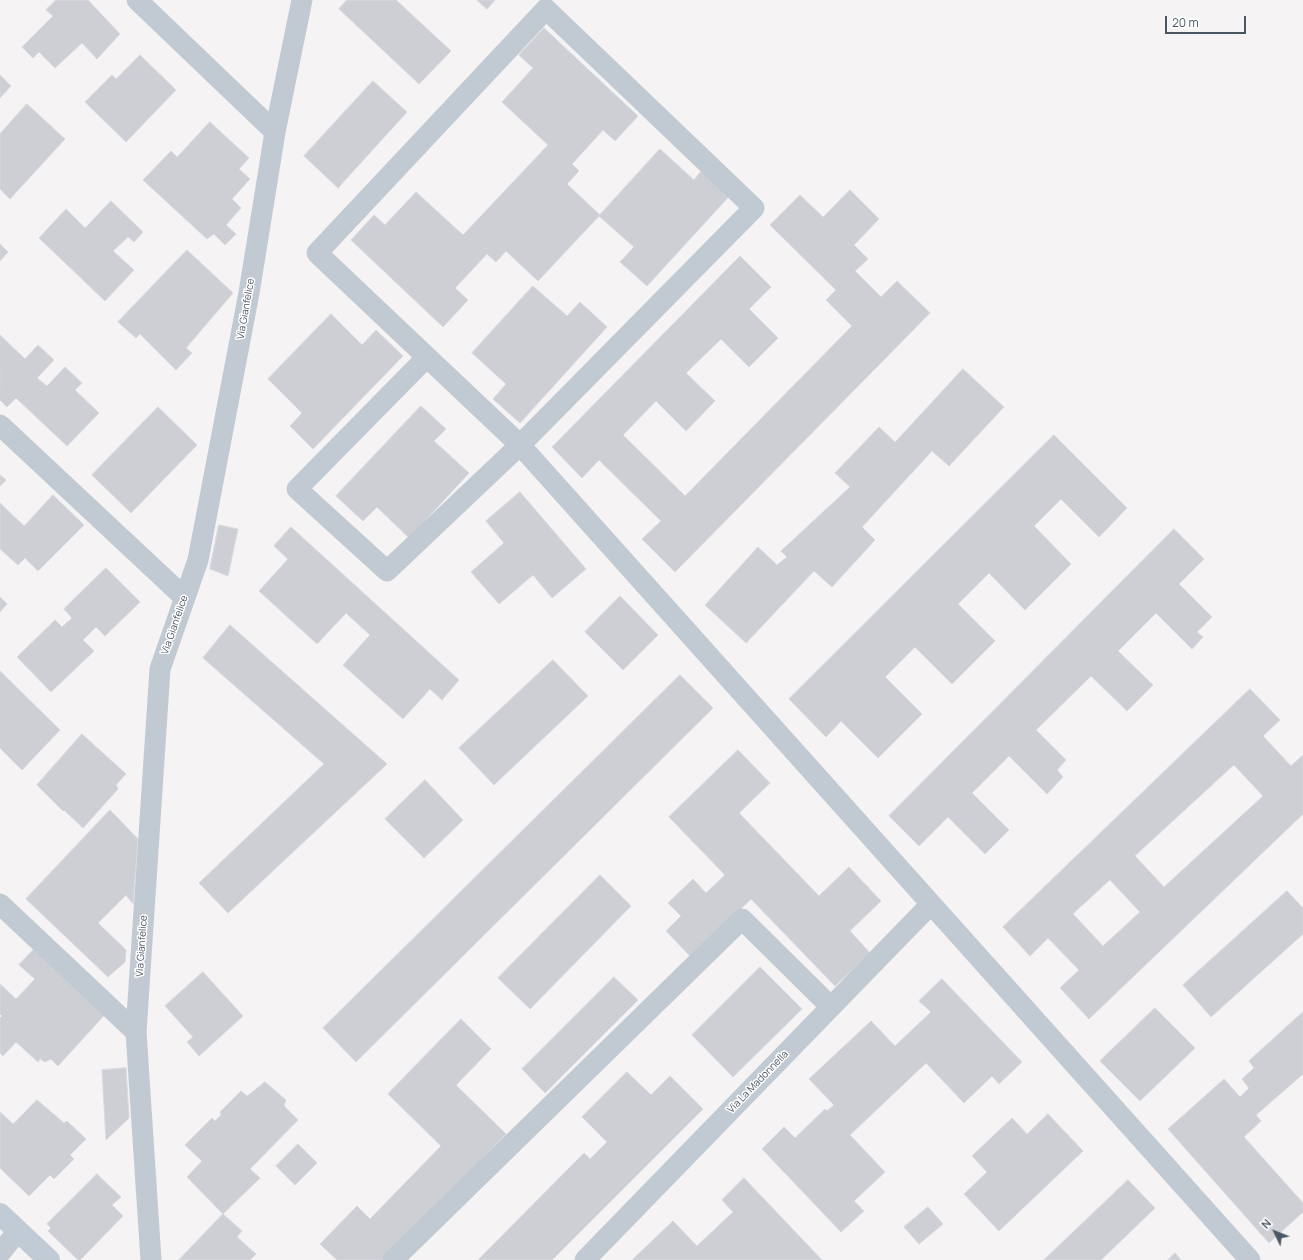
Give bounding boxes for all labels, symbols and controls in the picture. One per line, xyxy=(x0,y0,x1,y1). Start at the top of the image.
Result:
scale bar xyxy=(1167,8,1248,34)
text: 20 m xyxy=(1172,14,1199,31)
street label: Via Gianfelice xyxy=(235,278,257,340)
street label: Via Gianfelice xyxy=(159,594,191,656)
street label: Via Gianfelice xyxy=(134,915,150,977)
street label: Via La Madonnella xyxy=(725,1048,791,1116)
north arrow xyxy=(1255,1212,1295,1252)
text: N xyxy=(1258,1215,1274,1231)

